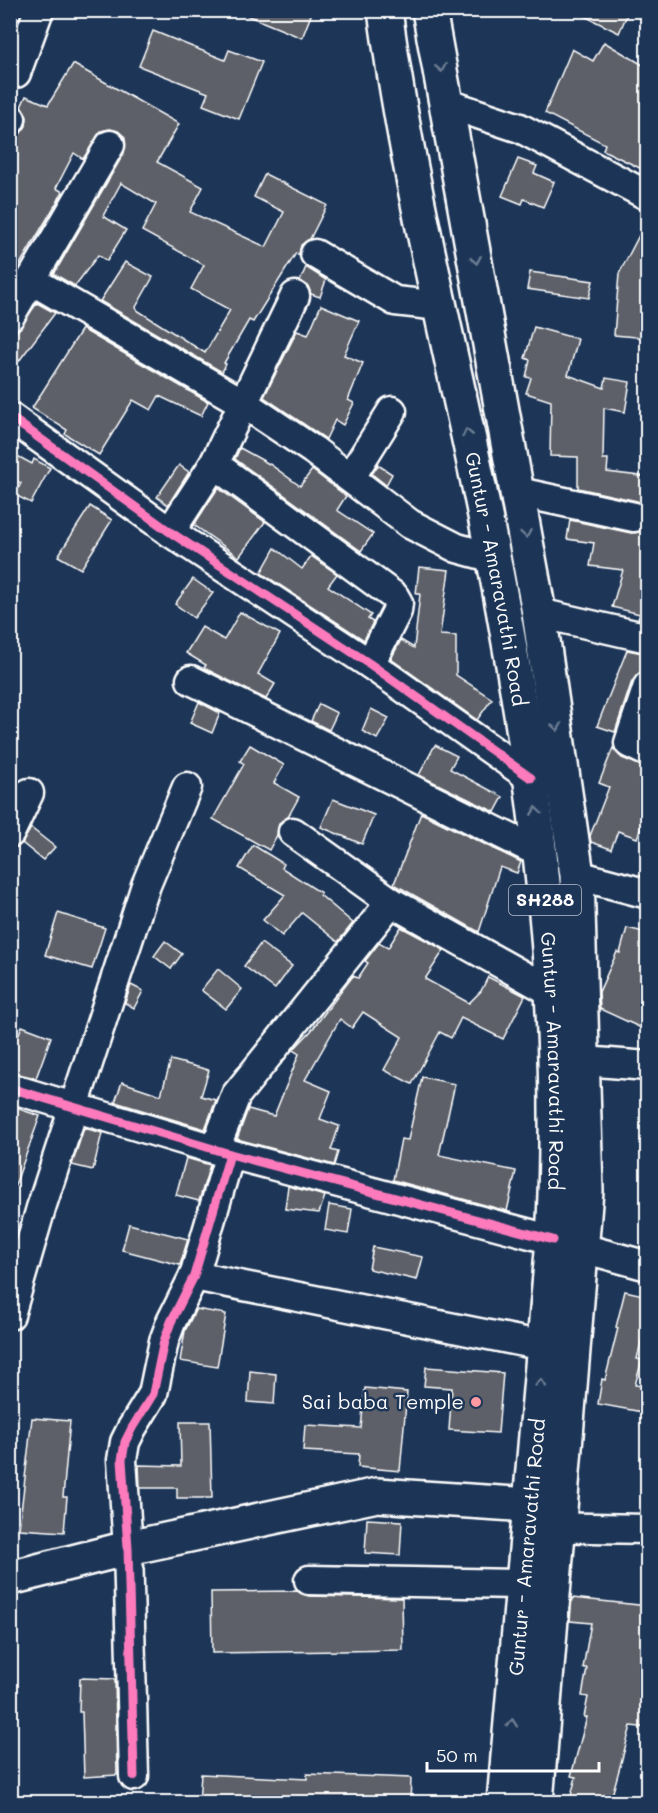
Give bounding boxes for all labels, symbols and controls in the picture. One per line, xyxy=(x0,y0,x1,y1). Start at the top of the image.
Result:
one-way arrow xyxy=(433,63,446,73)
one-way arrow xyxy=(469,254,482,264)
one-way arrow xyxy=(461,429,474,439)
street label: Guntur - Amaravathi Road xyxy=(460,449,534,708)
one-way arrow xyxy=(519,530,531,539)
one-way arrow xyxy=(551,722,563,731)
one-way arrow xyxy=(530,806,542,816)
road number: SH288 xyxy=(509,885,581,915)
street label: Guntur - Amaravathi Road xyxy=(536,931,570,1190)
one-way arrow xyxy=(534,1378,547,1387)
place label: Sai baba Temple xyxy=(302,1388,464,1414)
marker: Sai baba Temple xyxy=(469,1395,483,1409)
street label: Guntur - Amaravathi Road xyxy=(502,1417,550,1677)
one-way arrow xyxy=(505,1719,518,1728)
scale bar xyxy=(427,1735,600,1773)
text: 50 m xyxy=(436,1743,478,1767)

